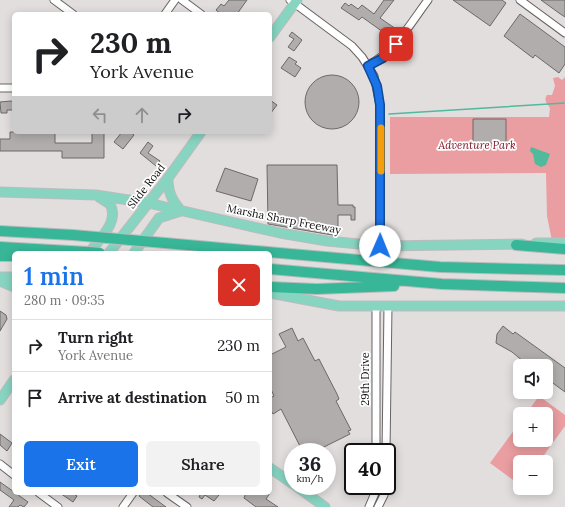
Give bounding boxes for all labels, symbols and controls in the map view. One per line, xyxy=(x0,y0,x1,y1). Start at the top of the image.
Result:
text: 230 m xyxy=(90,25,172,61)
pin xyxy=(379,27,413,61)
icon: right xyxy=(24,28,76,80)
icon: arrive xyxy=(385,33,407,55)
text: York Avenue xyxy=(90,60,194,83)
icon: left xyxy=(89,104,111,126)
icon: ahead xyxy=(131,104,153,126)
icon: right xyxy=(173,104,195,126)
park label: Adventure Park xyxy=(437,138,516,152)
street label: Slide Road xyxy=(124,160,168,211)
street label: Marsha Sharp Freeway xyxy=(226,201,342,237)
position arrow xyxy=(359,225,401,267)
text: 1 min xyxy=(24,261,84,292)
button: close xyxy=(218,264,260,306)
text: 280 m · 09:35 xyxy=(24,292,105,309)
text: Turn right xyxy=(58,328,134,347)
icon: right xyxy=(24,335,46,357)
text: 230 m xyxy=(217,336,260,355)
text: York Avenue xyxy=(58,347,133,364)
street label: 29th Drive xyxy=(358,352,372,406)
map controls xyxy=(513,359,553,495)
button: sound xyxy=(513,359,553,399)
icon: arrive xyxy=(24,387,46,409)
text: Arrive at destination xyxy=(58,388,207,407)
text: 50 m xyxy=(225,388,260,407)
button: + xyxy=(513,407,553,447)
button: Exit xyxy=(24,441,138,487)
button: Share xyxy=(146,441,260,487)
speed limit sign: 40 xyxy=(344,443,396,495)
text: 36 xyxy=(299,451,321,476)
button: − xyxy=(513,455,553,495)
text: km/h xyxy=(296,472,324,485)

